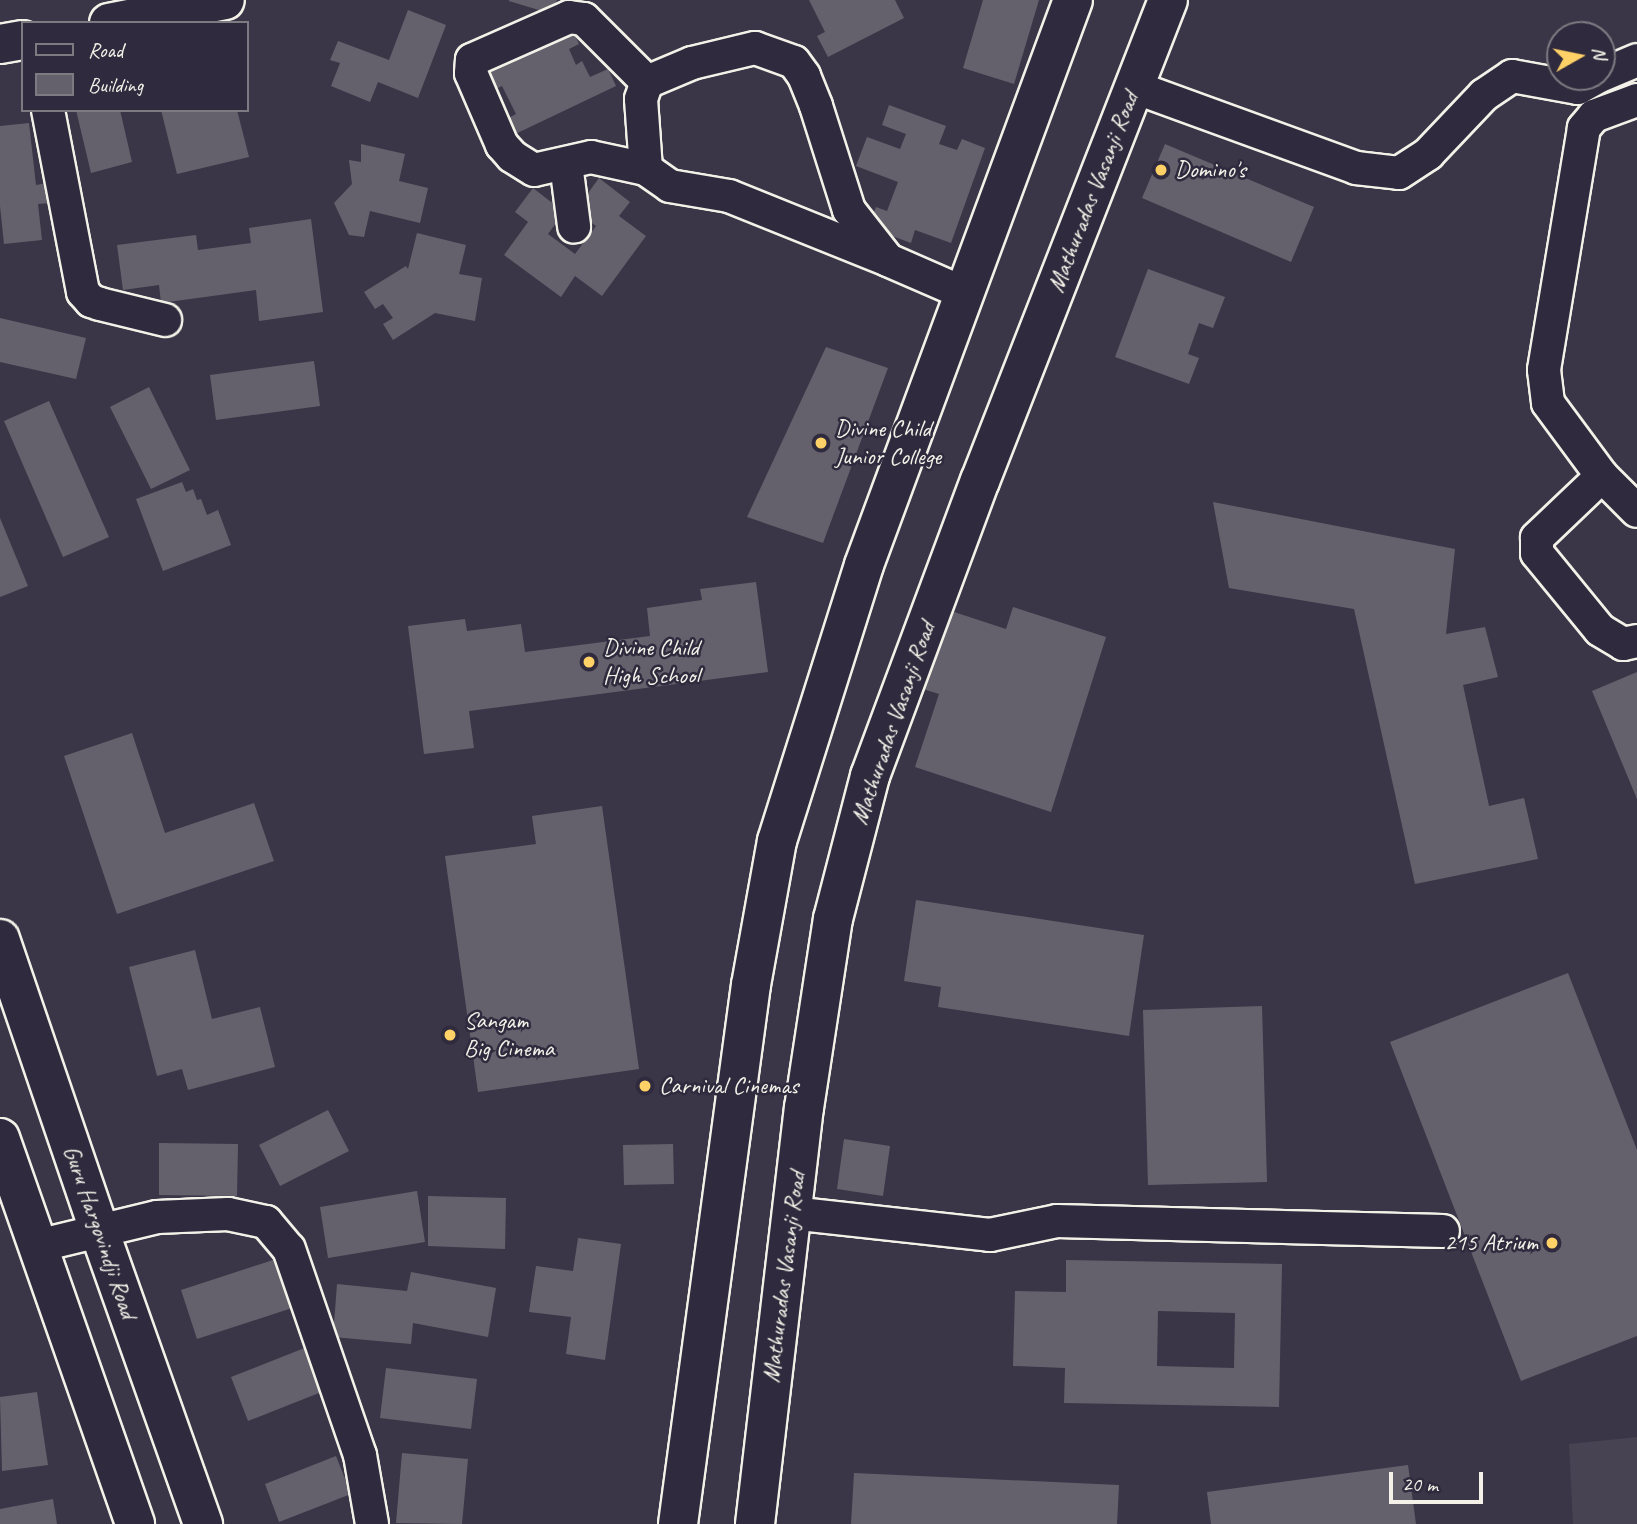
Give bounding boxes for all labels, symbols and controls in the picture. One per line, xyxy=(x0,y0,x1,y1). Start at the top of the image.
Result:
legend xyxy=(21,21,248,112)
north arrow xyxy=(1546,21,1616,91)
text: Road xyxy=(88,37,123,63)
text: N xyxy=(1587,45,1613,61)
text: Building xyxy=(88,72,143,98)
street label: Mathuradas Vasanji Road xyxy=(1041,87,1145,297)
place label: Domino's xyxy=(1175,156,1246,184)
marker: Domino's xyxy=(1153,162,1169,178)
place label: Divine Child Junior College xyxy=(835,415,941,471)
marker: Divine Child Junior College xyxy=(813,435,829,451)
street label: Mathuradas Vasanji Road xyxy=(845,618,941,828)
place label: Divine Child High School xyxy=(603,634,699,690)
marker: Divine Child High School xyxy=(581,654,597,670)
place label: Sangam Big Cinema xyxy=(464,1007,554,1063)
marker: Sangam Big Cinema xyxy=(442,1027,458,1043)
place label: Carnival Cinemas xyxy=(659,1072,800,1100)
marker: Carnival Cinemas xyxy=(637,1078,653,1094)
street label: Guru Hargovindji Road xyxy=(57,1141,143,1323)
street label: Mathuradas Vasanji Road xyxy=(757,1170,811,1384)
place label: 215 Atrium xyxy=(1444,1229,1538,1257)
marker: 215 Atrium xyxy=(1544,1235,1560,1251)
scale bar xyxy=(1392,1458,1486,1502)
text: 20 m xyxy=(1402,1471,1438,1497)

